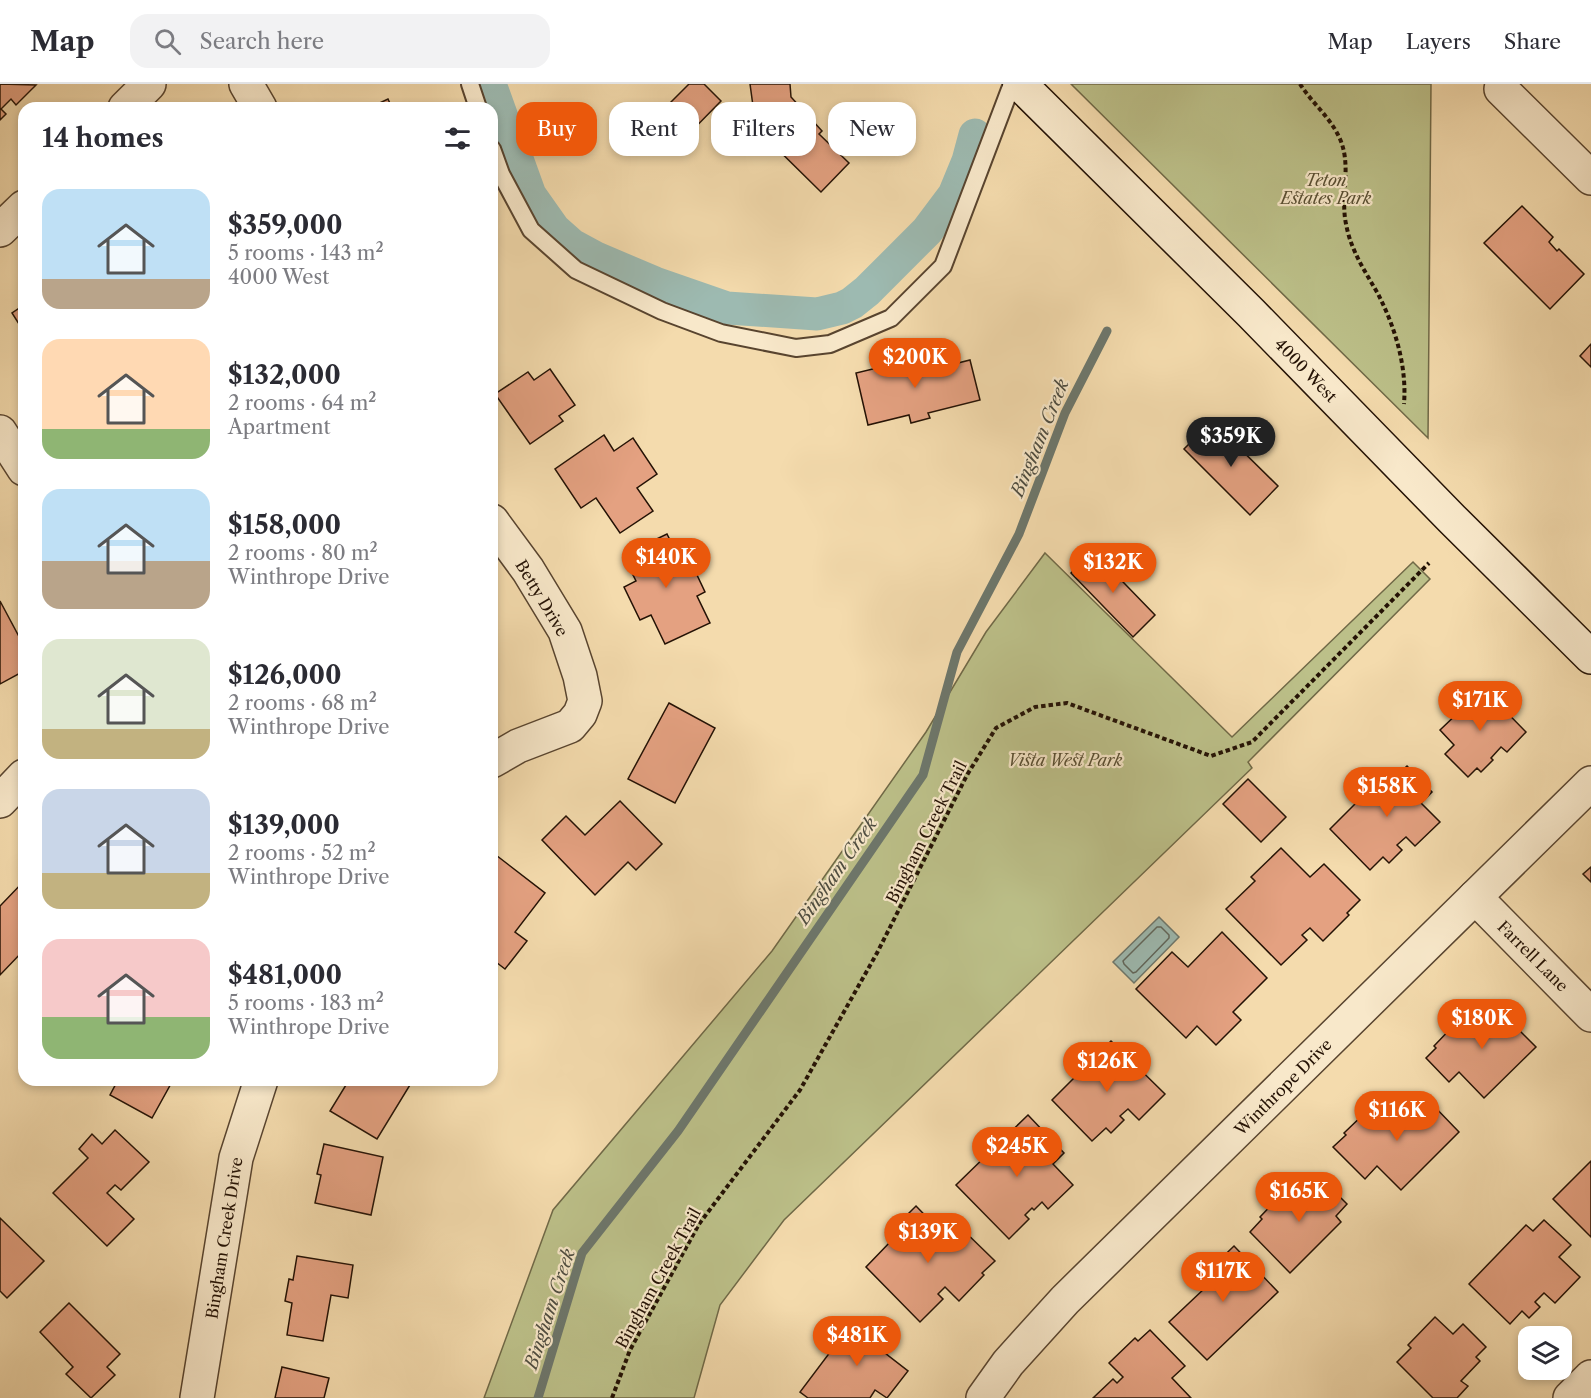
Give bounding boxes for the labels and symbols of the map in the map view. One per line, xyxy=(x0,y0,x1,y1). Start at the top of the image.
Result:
park label: Teton Estates Park xyxy=(1279,170,1372,208)
street label: 4000 West xyxy=(1271,334,1342,406)
pin: $200K xyxy=(873,338,957,389)
water label: Bingham Creek xyxy=(1006,375,1074,502)
pin: $359K xyxy=(1189,417,1273,468)
pin: $140K xyxy=(624,538,708,589)
pin: $132K xyxy=(1071,543,1155,594)
street label: Betty Drive xyxy=(511,556,573,640)
pin: $171K xyxy=(1438,681,1522,732)
park label: Vista West Park xyxy=(1008,750,1123,770)
street label: Bingham Creek Trail xyxy=(881,757,971,907)
pin: $158K xyxy=(1345,767,1429,818)
water label: Bingham Creek xyxy=(791,813,882,930)
street label: Farrell Lane xyxy=(1493,916,1573,996)
pin: $180K xyxy=(1440,999,1524,1050)
street label: Winthrope Drive xyxy=(1230,1034,1336,1140)
pin: $126K xyxy=(1065,1042,1149,1093)
pin: $116K xyxy=(1355,1091,1439,1142)
pin: $245K xyxy=(975,1127,1059,1178)
street label: Bingham Creek Drive xyxy=(201,1156,247,1320)
pin: $165K xyxy=(1257,1172,1341,1223)
street label: Bingham Creek Trail xyxy=(611,1204,705,1352)
pin: $139K xyxy=(886,1213,970,1264)
water label: Bingham Creek xyxy=(520,1245,580,1374)
pin: $117K xyxy=(1181,1252,1265,1303)
pin: $481K xyxy=(815,1316,899,1367)

